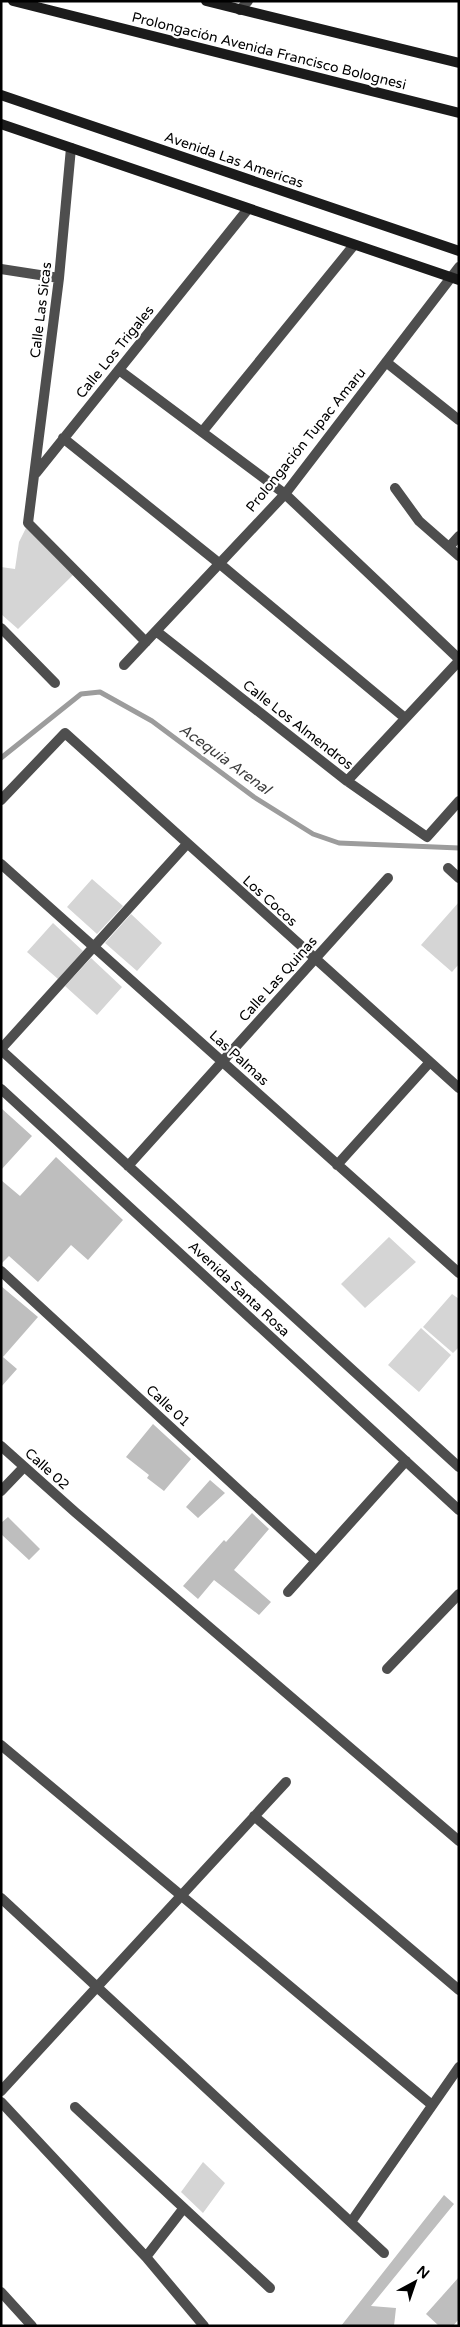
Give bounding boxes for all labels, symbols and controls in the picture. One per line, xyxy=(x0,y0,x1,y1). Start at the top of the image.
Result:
street label: Prolongación Avenida Francisco Bolognesi xyxy=(130,9,408,93)
street label: Avenida Las Americas xyxy=(162,128,306,192)
street label: Calle Las Sicas xyxy=(27,261,55,359)
street label: Calle Los Trigales xyxy=(72,302,158,402)
street label: Prolongación Tupac Amaru xyxy=(243,364,369,516)
street label: Calle Los Almendros xyxy=(239,677,357,774)
water label: Acequia Arenal xyxy=(176,720,276,800)
street label: Los Cocos xyxy=(239,872,301,930)
street label: Calle Las Quinas xyxy=(235,933,321,1025)
street label: Las Palmas xyxy=(206,1027,272,1089)
street label: Avenida Santa Rosa xyxy=(185,1238,293,1340)
street label: Calle 01 xyxy=(143,1381,193,1431)
street label: Calle 02 xyxy=(21,1445,73,1493)
north arrow xyxy=(390,2257,440,2307)
text: N xyxy=(413,2262,433,2283)

